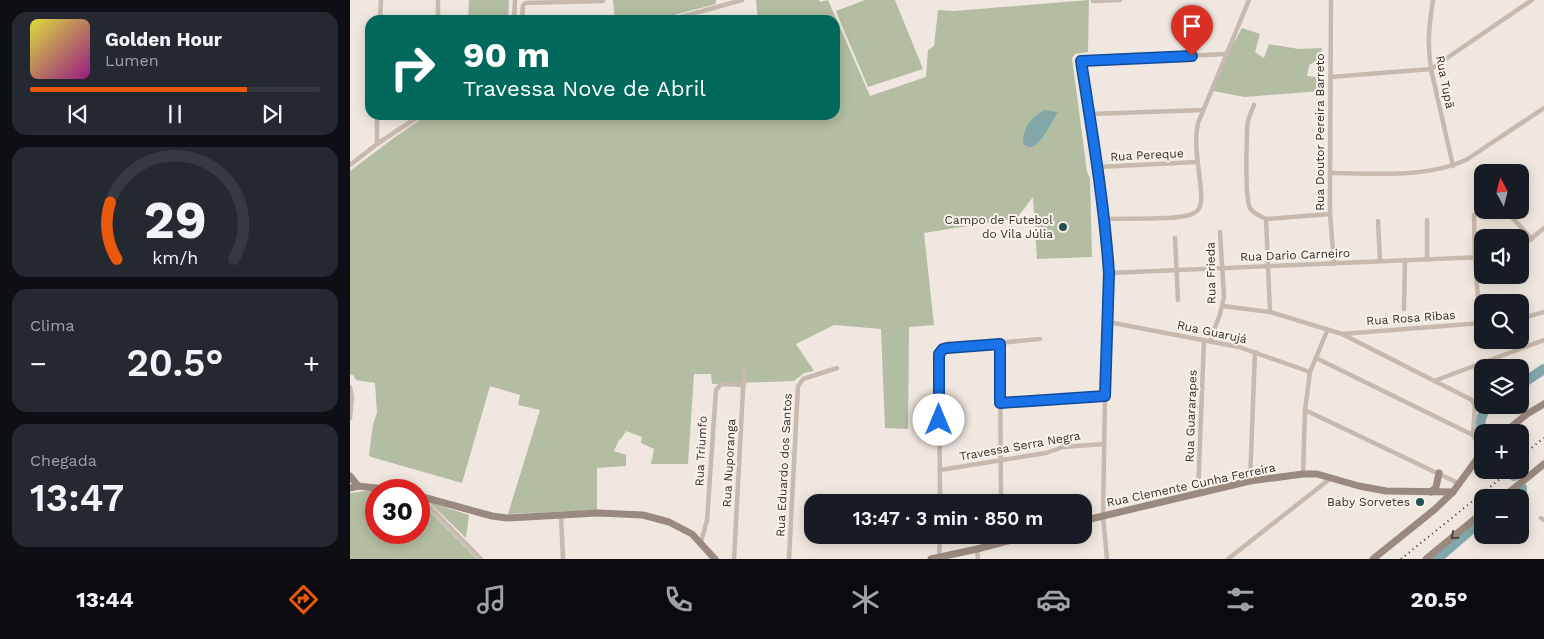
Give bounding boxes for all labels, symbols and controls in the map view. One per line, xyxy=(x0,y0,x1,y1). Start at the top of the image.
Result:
pin xyxy=(1171,5,1213,56)
icon: arrive xyxy=(1178,12,1206,40)
text: Golden Hour xyxy=(105,28,222,51)
text: 90 m xyxy=(463,34,550,76)
icon: right xyxy=(380,35,445,100)
text: Lumen xyxy=(105,51,159,70)
street label: Rua Doutor Pereira Barreto xyxy=(1313,53,1327,211)
street label: Rua Tupã xyxy=(1433,54,1457,110)
text: Travessa Nove de Abril xyxy=(463,76,706,101)
icon: previous xyxy=(64,100,92,128)
icon: pause xyxy=(161,100,189,128)
icon: next xyxy=(258,100,286,128)
street label: Rua Pereque xyxy=(1110,146,1184,164)
north arrow xyxy=(1474,164,1529,219)
map controls xyxy=(1474,164,1529,544)
text: 29 xyxy=(143,190,207,251)
place label: Campo de Futebol do Vila Júlia xyxy=(945,213,1053,241)
marker: Campo de Futebol do Vila Júlia xyxy=(1057,221,1069,233)
button: sound xyxy=(1474,229,1529,284)
street label: Rua Frieda xyxy=(1203,242,1219,304)
street label: Rua Dario Carneiro xyxy=(1240,246,1350,264)
text: km/h xyxy=(152,247,198,268)
button: search xyxy=(1474,294,1529,349)
street label: Rua Rosa Ribas xyxy=(1366,308,1456,328)
text: Clima xyxy=(30,316,74,335)
street label: Rua Guarujá xyxy=(1176,318,1248,346)
text: 20.5° xyxy=(126,341,224,385)
text: − xyxy=(30,347,47,380)
text: + xyxy=(303,347,320,380)
button: layers xyxy=(1474,359,1529,414)
street label: Rua Guararapes xyxy=(1182,370,1200,462)
street label: Rua Eduardo dos Santos xyxy=(773,393,795,537)
position arrow xyxy=(912,393,964,445)
street label: Rua Triumfo xyxy=(692,415,710,487)
street label: Rua Nuporanga xyxy=(720,418,738,508)
button: + xyxy=(1474,424,1529,479)
street label: Travessa Serra Negra xyxy=(958,428,1082,464)
text: Chegada xyxy=(30,451,97,470)
street label: Rua Clemente Cunha Ferreira xyxy=(1105,460,1277,510)
text: 13:47 xyxy=(30,476,124,520)
speed limit sign: 30 xyxy=(365,479,430,544)
button: − xyxy=(1474,489,1529,544)
place label: Baby Sorvetes xyxy=(1327,495,1410,509)
marker: Baby Sorvetes xyxy=(1414,496,1426,508)
text: 13:47 · 3 min · 850 m xyxy=(853,507,1043,530)
one-way arrow xyxy=(1451,530,1460,539)
icon: directions xyxy=(286,582,321,617)
icon: music xyxy=(474,582,509,617)
icon: phone xyxy=(661,582,696,617)
icon: climate xyxy=(848,582,883,617)
icon: car xyxy=(1036,582,1071,617)
icon: filters xyxy=(1223,582,1258,617)
text: 13:44 xyxy=(76,587,134,612)
text: 20.5° xyxy=(1411,587,1468,612)

